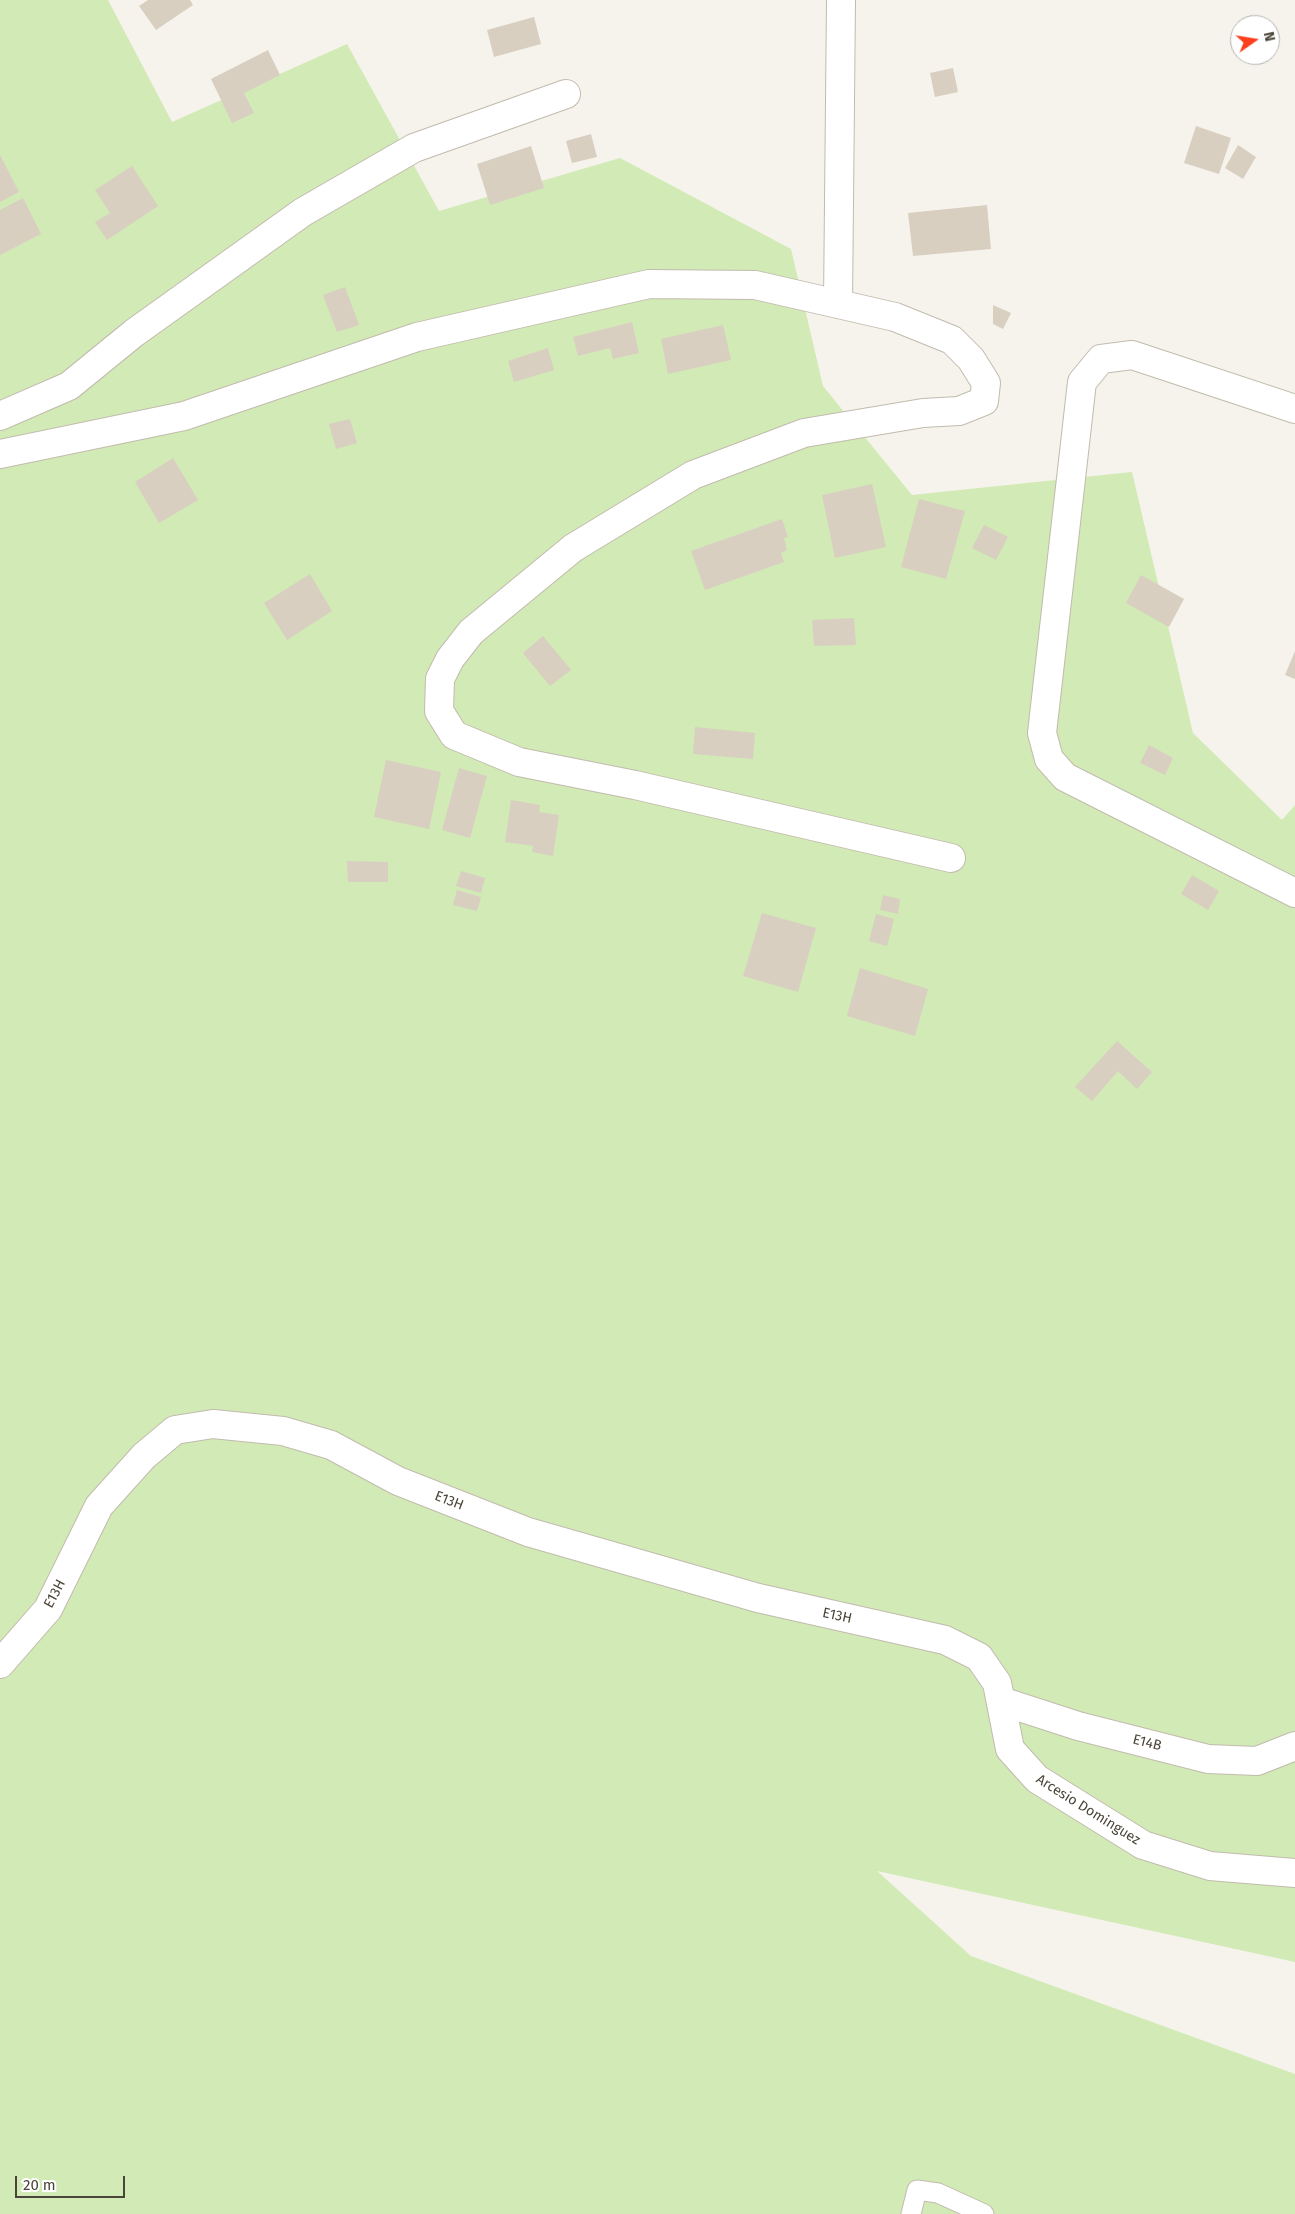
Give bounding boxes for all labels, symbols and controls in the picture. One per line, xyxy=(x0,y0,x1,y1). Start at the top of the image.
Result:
north arrow xyxy=(1230,15,1280,65)
text: N xyxy=(1260,30,1278,43)
street label: E13H xyxy=(432,1488,466,1514)
street label: E13H xyxy=(41,1577,69,1611)
street label: E13H xyxy=(821,1605,853,1627)
street label: E14B xyxy=(1131,1731,1163,1755)
street label: Arcesio Dominguez xyxy=(1033,1771,1143,1849)
scale bar xyxy=(18,2166,128,2198)
text: 20 m xyxy=(23,2176,56,2194)

